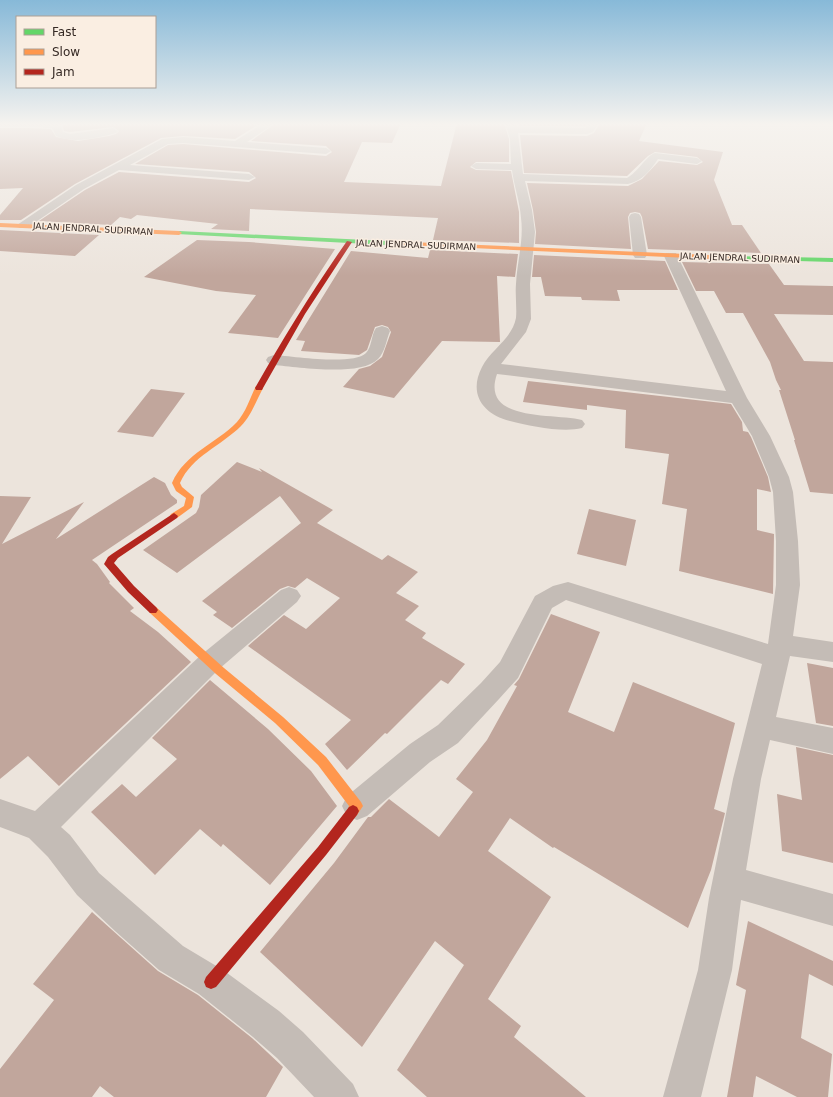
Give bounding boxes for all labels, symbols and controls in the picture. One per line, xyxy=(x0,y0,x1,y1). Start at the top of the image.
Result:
legend xyxy=(16,16,156,88)
text: Fast xyxy=(52,25,76,39)
text: Slow xyxy=(52,45,80,59)
text: Jam xyxy=(51,65,75,79)
street label: JALAN JENDRAL SUDIRMAN xyxy=(32,221,153,237)
street label: JALAN JENDRAL SUDIRMAN xyxy=(355,238,476,252)
street label: JALAN JENDRAL SUDIRMAN xyxy=(679,251,800,265)

